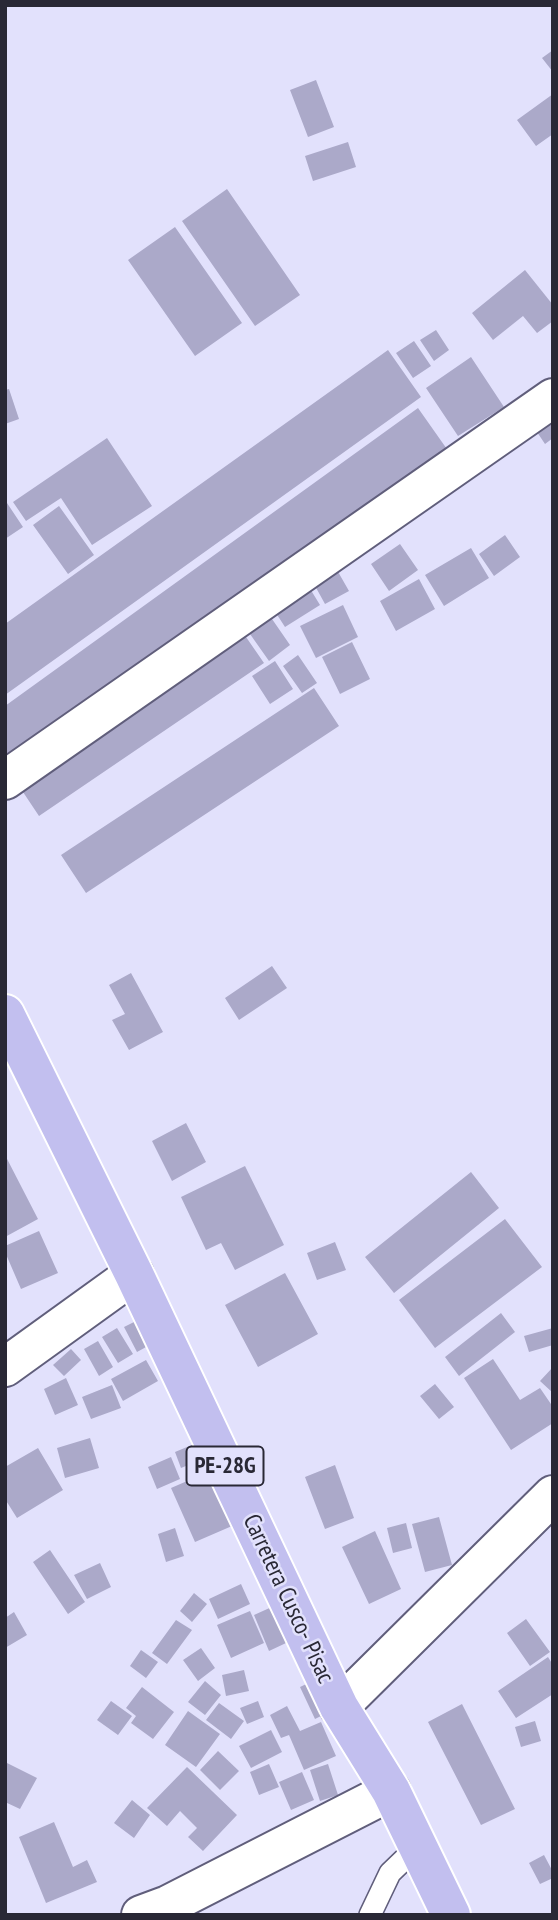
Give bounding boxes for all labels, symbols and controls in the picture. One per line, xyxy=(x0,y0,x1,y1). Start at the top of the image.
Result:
road number: PE-28G xyxy=(187,1446,264,1485)
street label: Carretera Cusco- Pisac xyxy=(236,1510,340,1688)

